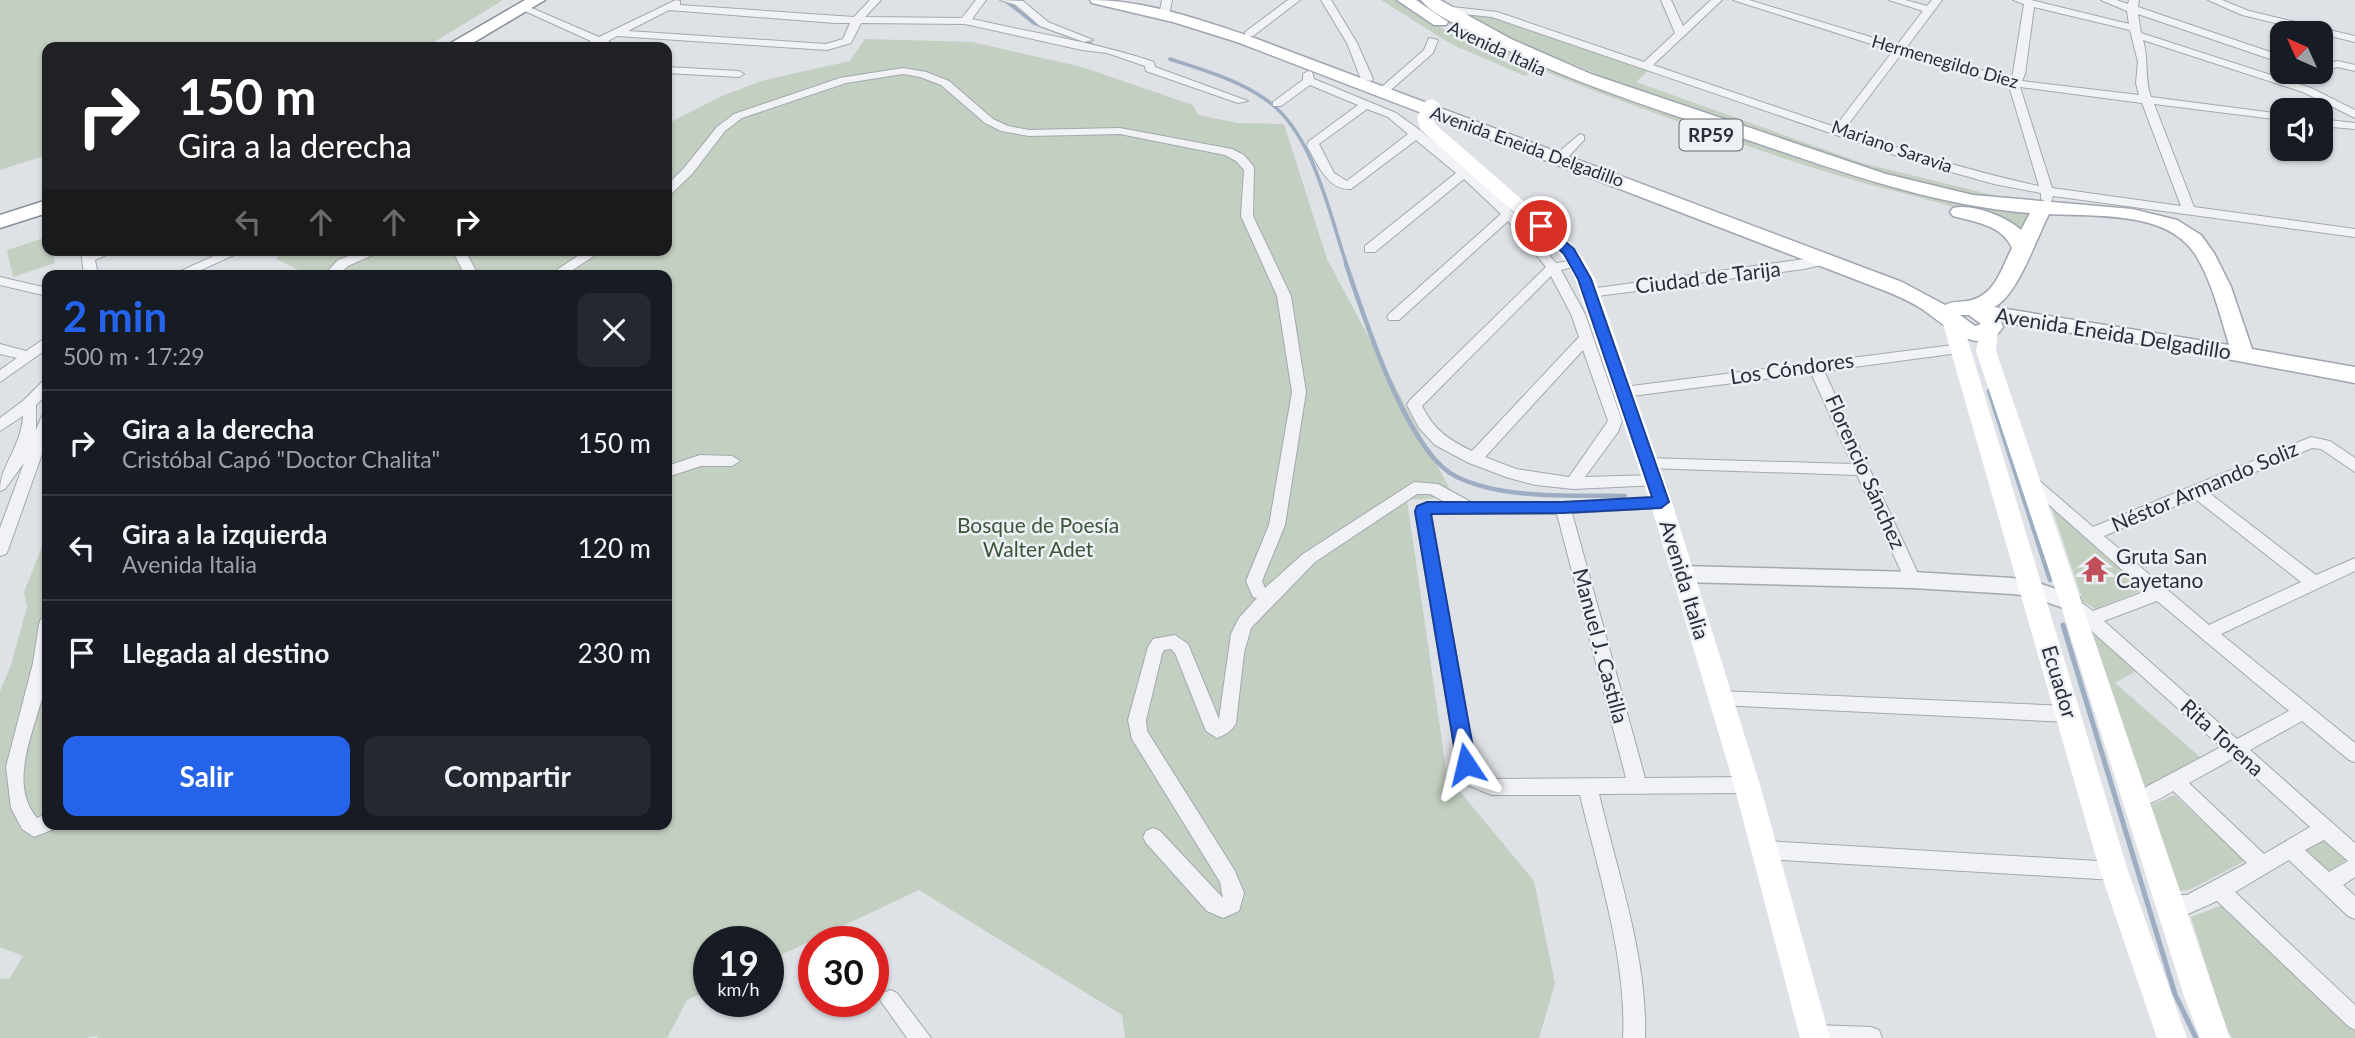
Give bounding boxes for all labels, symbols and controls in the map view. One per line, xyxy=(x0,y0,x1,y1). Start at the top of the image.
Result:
street label: Avenida Italia xyxy=(1445,16,1550,80)
north arrow xyxy=(2270,21,2333,84)
map controls xyxy=(2270,21,2333,161)
street label: Hermenegildo Diez xyxy=(1869,30,2021,93)
text: 150 m xyxy=(178,67,316,125)
icon: right xyxy=(63,70,154,161)
button: sound xyxy=(2270,98,2333,161)
street label: Avenida Eneida Delgadillo xyxy=(1428,101,1627,191)
street label: Mariano Saravia xyxy=(1829,115,1956,177)
road number: RP59 xyxy=(1680,119,1742,150)
text: Gira a la derecha xyxy=(178,126,412,165)
pin xyxy=(1511,196,1571,256)
icon: left xyxy=(229,203,267,241)
icon: ahead xyxy=(302,203,340,241)
icon: ahead xyxy=(375,203,413,241)
icon: right xyxy=(448,203,486,241)
icon: arrive xyxy=(1522,207,1560,245)
street label: Ciudad de Tarija xyxy=(1634,255,1782,298)
text: 2 min xyxy=(63,291,167,341)
button: close xyxy=(577,293,651,367)
street label: Avenida Eneida Delgadillo xyxy=(1994,302,2233,364)
text: 500 m · 17:29 xyxy=(63,342,205,370)
street label: Los Cóndores xyxy=(1728,346,1855,389)
street label: Florencio Sánchez xyxy=(1821,390,1912,553)
text: Gira a la derecha xyxy=(122,413,314,445)
icon: right xyxy=(63,424,101,462)
text: 150 m xyxy=(578,427,651,459)
street label: Néstor Armando Soliz xyxy=(2107,435,2301,536)
text: Cristóbal Capó "Doctor Chalita" xyxy=(122,445,440,473)
park label: Bosque de Poesía Walter Adet xyxy=(957,512,1119,561)
street label: Avenida Italia xyxy=(1655,517,1715,642)
text: Gira a la izquierda xyxy=(122,518,328,550)
icon: left xyxy=(63,529,101,567)
text: 120 m xyxy=(578,532,651,564)
place label: Gruta San Cayetano xyxy=(2116,543,2207,592)
text: Avenida Italia xyxy=(122,550,257,578)
temple icon: Gruta San Cayetano xyxy=(2080,554,2110,584)
street label: Manuel J. Castilla xyxy=(1569,565,1634,726)
icon: arrive xyxy=(63,634,101,672)
text: Llegada al destino xyxy=(122,637,329,669)
text: 230 m xyxy=(578,637,651,669)
street label: Ecuador xyxy=(2038,642,2083,721)
street label: Rita Torena xyxy=(2176,693,2270,781)
position arrow xyxy=(1429,727,1503,801)
button: Salir xyxy=(63,736,350,816)
button: Compartir xyxy=(364,736,651,816)
speed limit sign: 30 xyxy=(798,926,889,1017)
text: 19 xyxy=(718,941,759,983)
text: km/h xyxy=(717,978,760,1000)

